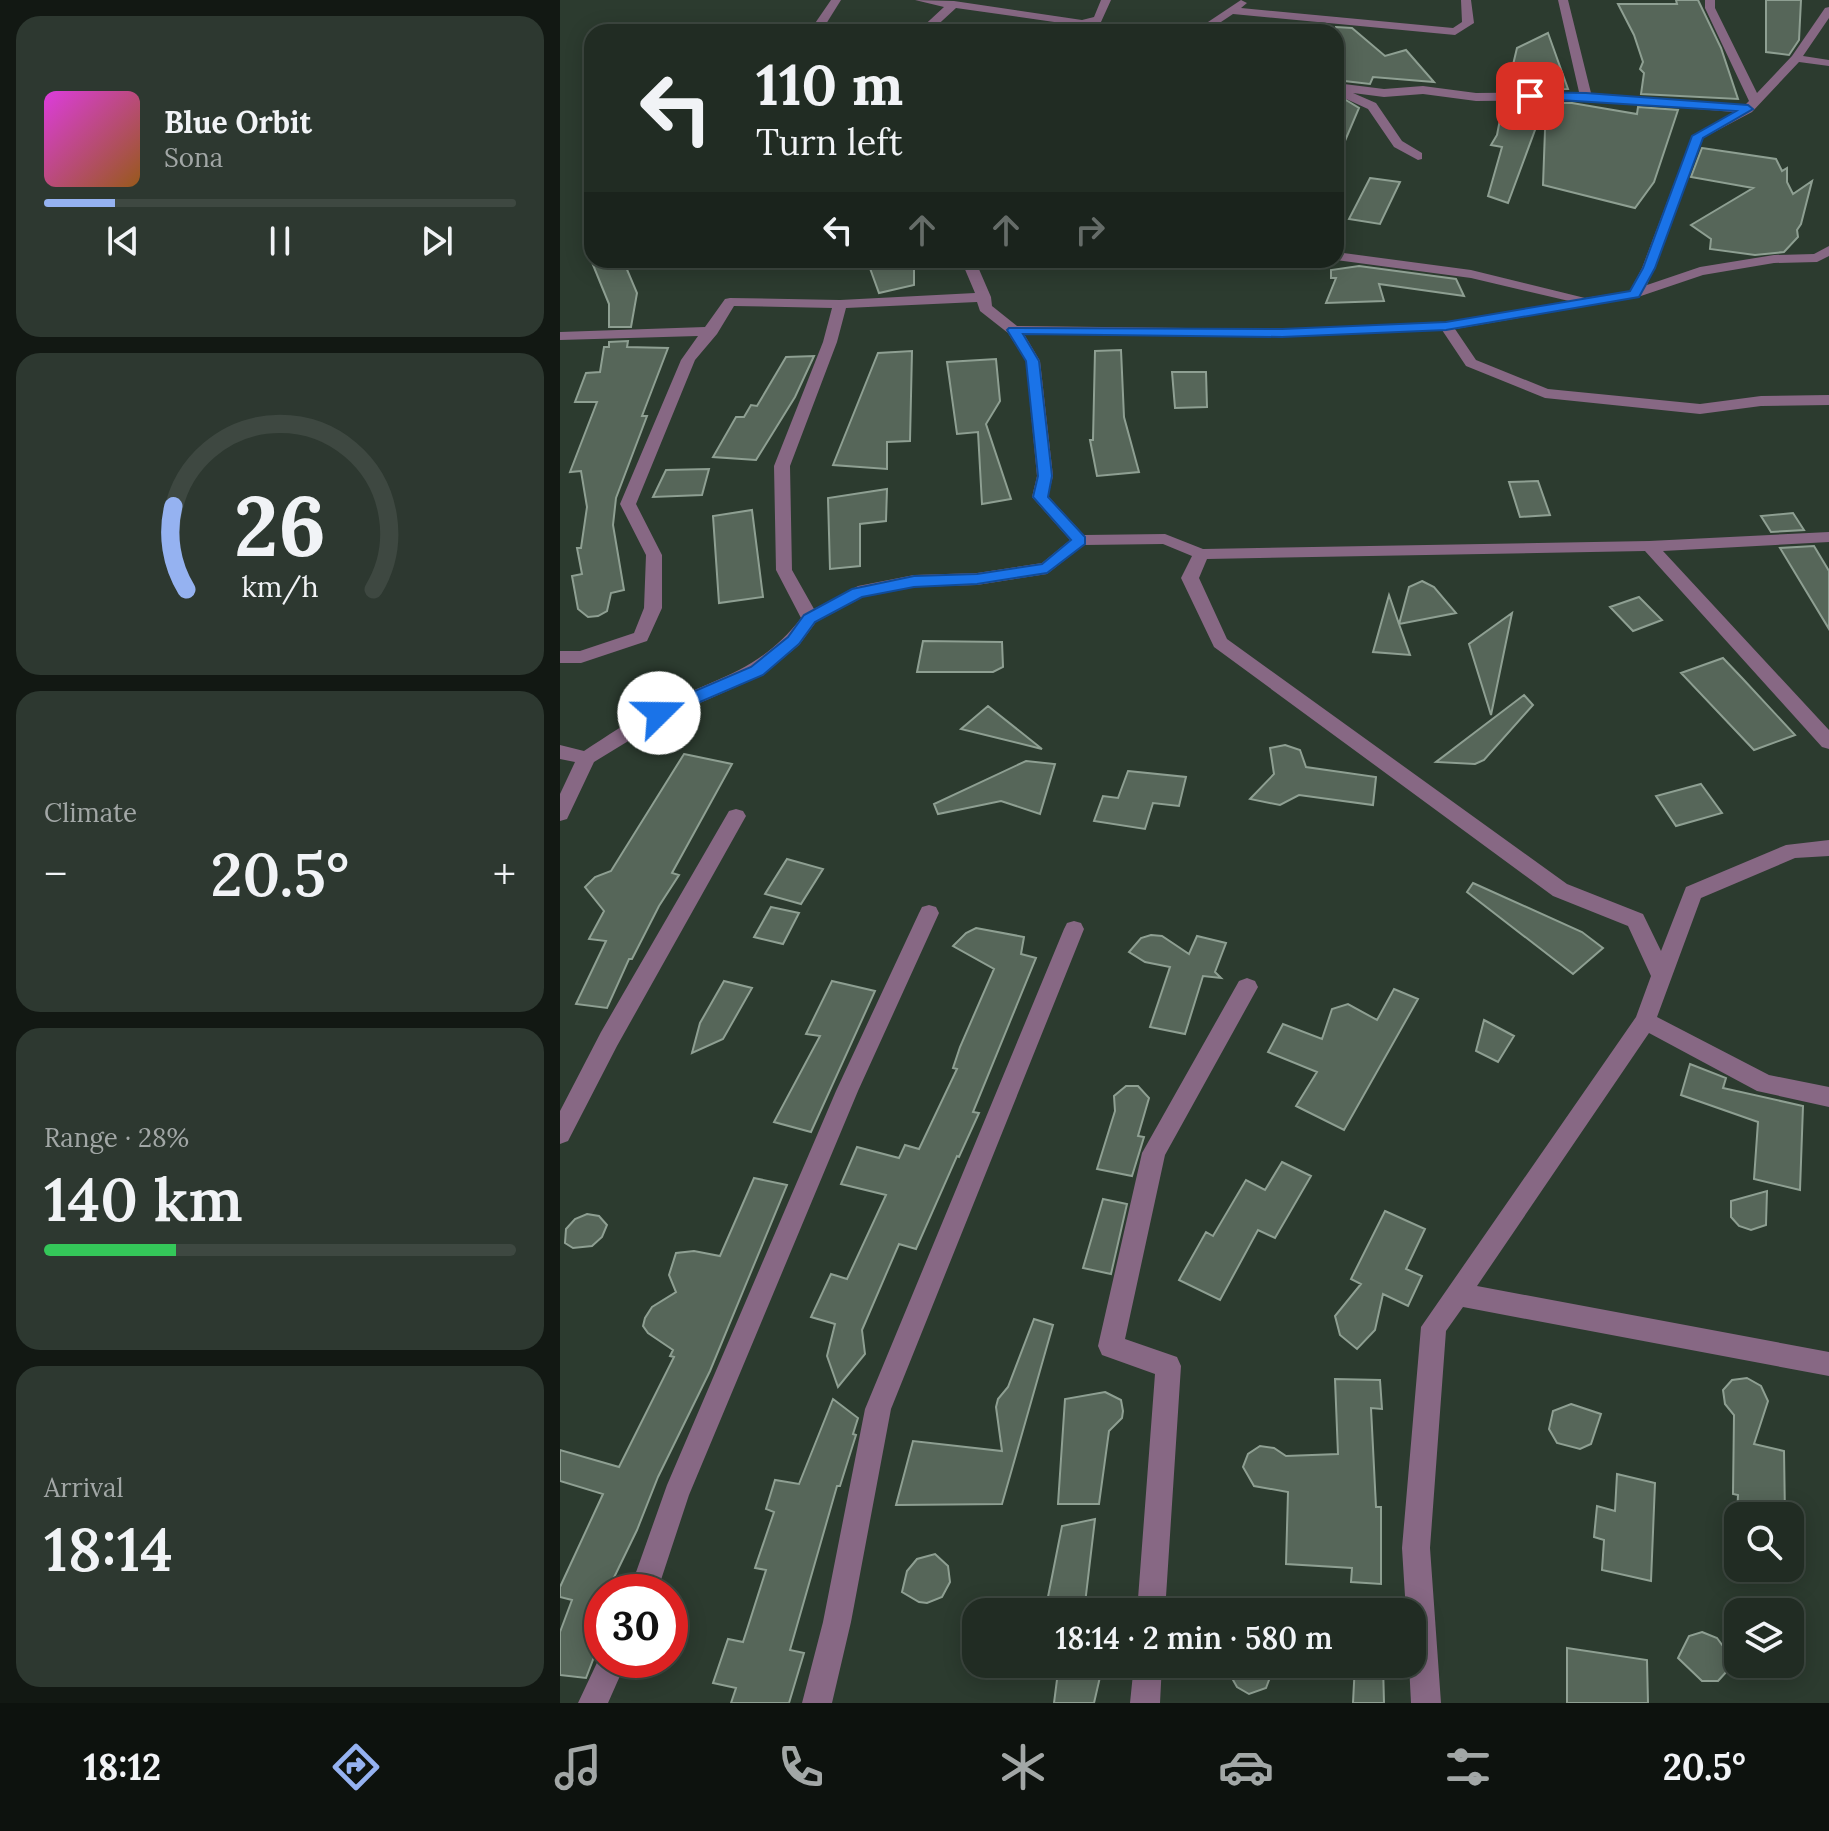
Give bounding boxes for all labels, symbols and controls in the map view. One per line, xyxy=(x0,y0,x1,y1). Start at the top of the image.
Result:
text: 110 m xyxy=(756,49,903,120)
icon: left xyxy=(624,56,728,160)
pin xyxy=(1496,62,1564,130)
icon: arrive xyxy=(1508,74,1552,118)
text: Blue Orbit xyxy=(164,103,312,141)
text: Turn left xyxy=(756,119,903,165)
text: Sona xyxy=(164,141,223,174)
icon: left xyxy=(816,208,860,252)
icon: ahead xyxy=(900,208,944,252)
icon: ahead xyxy=(984,208,1028,252)
icon: right xyxy=(1068,208,1112,252)
icon: previous xyxy=(101,219,145,263)
icon: pause xyxy=(258,219,302,263)
icon: next xyxy=(415,219,459,263)
text: 26 xyxy=(234,472,326,579)
text: km/h xyxy=(241,568,319,605)
position arrow xyxy=(617,671,701,755)
text: Climate xyxy=(44,796,137,829)
text: 20.5° xyxy=(210,836,350,912)
text: − xyxy=(44,846,67,902)
text: + xyxy=(493,846,516,902)
text: Range · 28% xyxy=(44,1121,189,1154)
text: 140 km xyxy=(44,1161,243,1237)
text: Arrival xyxy=(44,1471,123,1504)
map controls xyxy=(1724,1502,1804,1678)
button: search xyxy=(1724,1502,1804,1582)
text: 18:14 xyxy=(44,1511,173,1587)
speed limit sign: 30 xyxy=(584,1574,688,1678)
button: layers xyxy=(1724,1598,1804,1678)
text: 18:14 · 2 min · 580 m xyxy=(1056,1619,1332,1657)
icon: directions xyxy=(328,1739,384,1795)
icon: music xyxy=(550,1739,606,1795)
icon: phone xyxy=(773,1739,829,1795)
icon: climate xyxy=(995,1739,1051,1795)
icon: car xyxy=(1218,1739,1274,1795)
icon: filters xyxy=(1440,1739,1496,1795)
text: 18:12 xyxy=(83,1744,161,1790)
text: 20.5° xyxy=(1663,1744,1746,1790)

